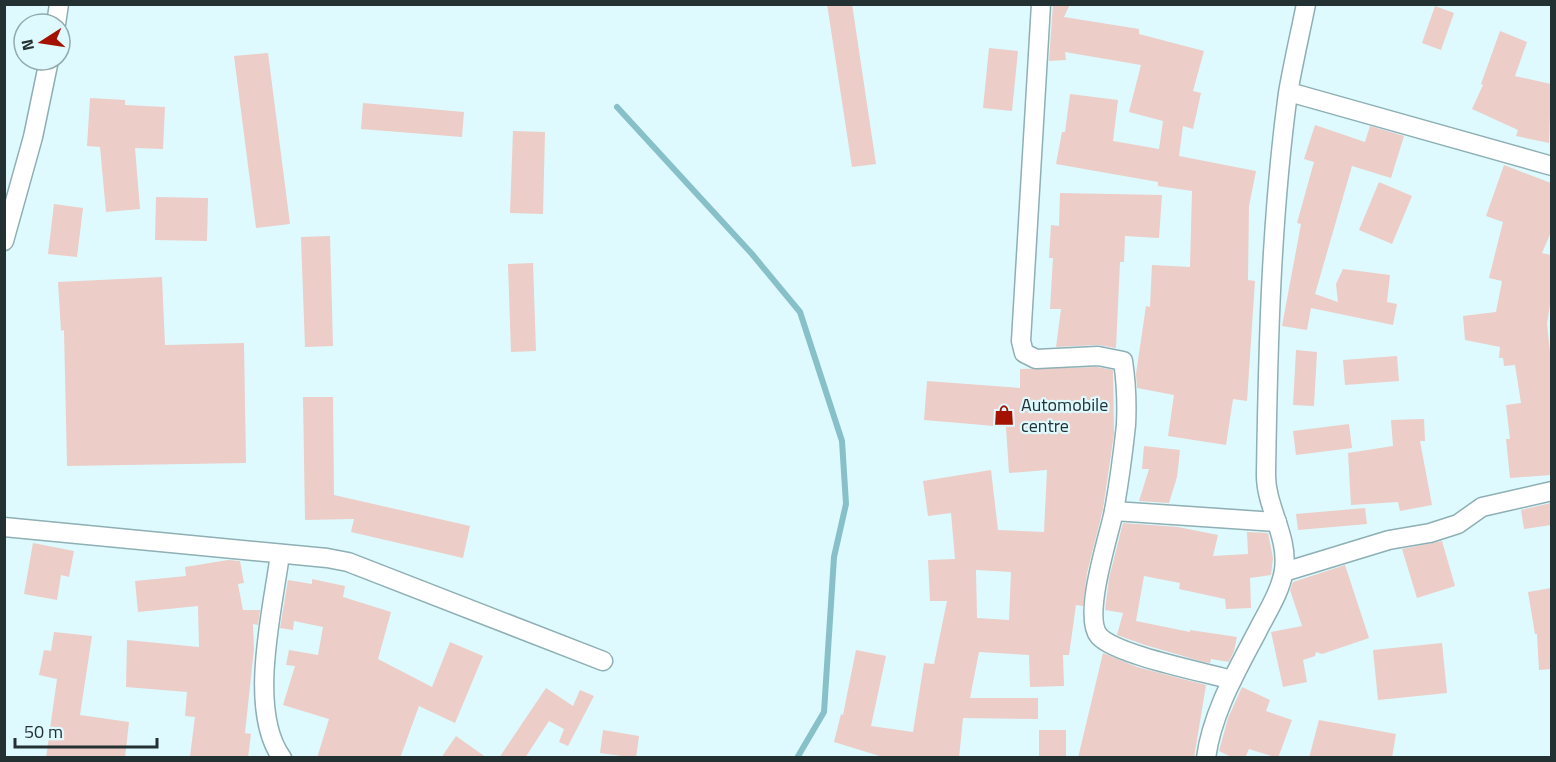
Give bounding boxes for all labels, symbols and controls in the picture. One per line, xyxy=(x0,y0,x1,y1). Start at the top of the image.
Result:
north arrow xyxy=(12,12,72,72)
text: N xyxy=(14,37,40,53)
place label: Automobile centre xyxy=(1021,391,1108,439)
shop icon: Automobile centre xyxy=(992,403,1016,427)
scale bar xyxy=(15,711,158,749)
text: 50 m xyxy=(24,718,63,745)

